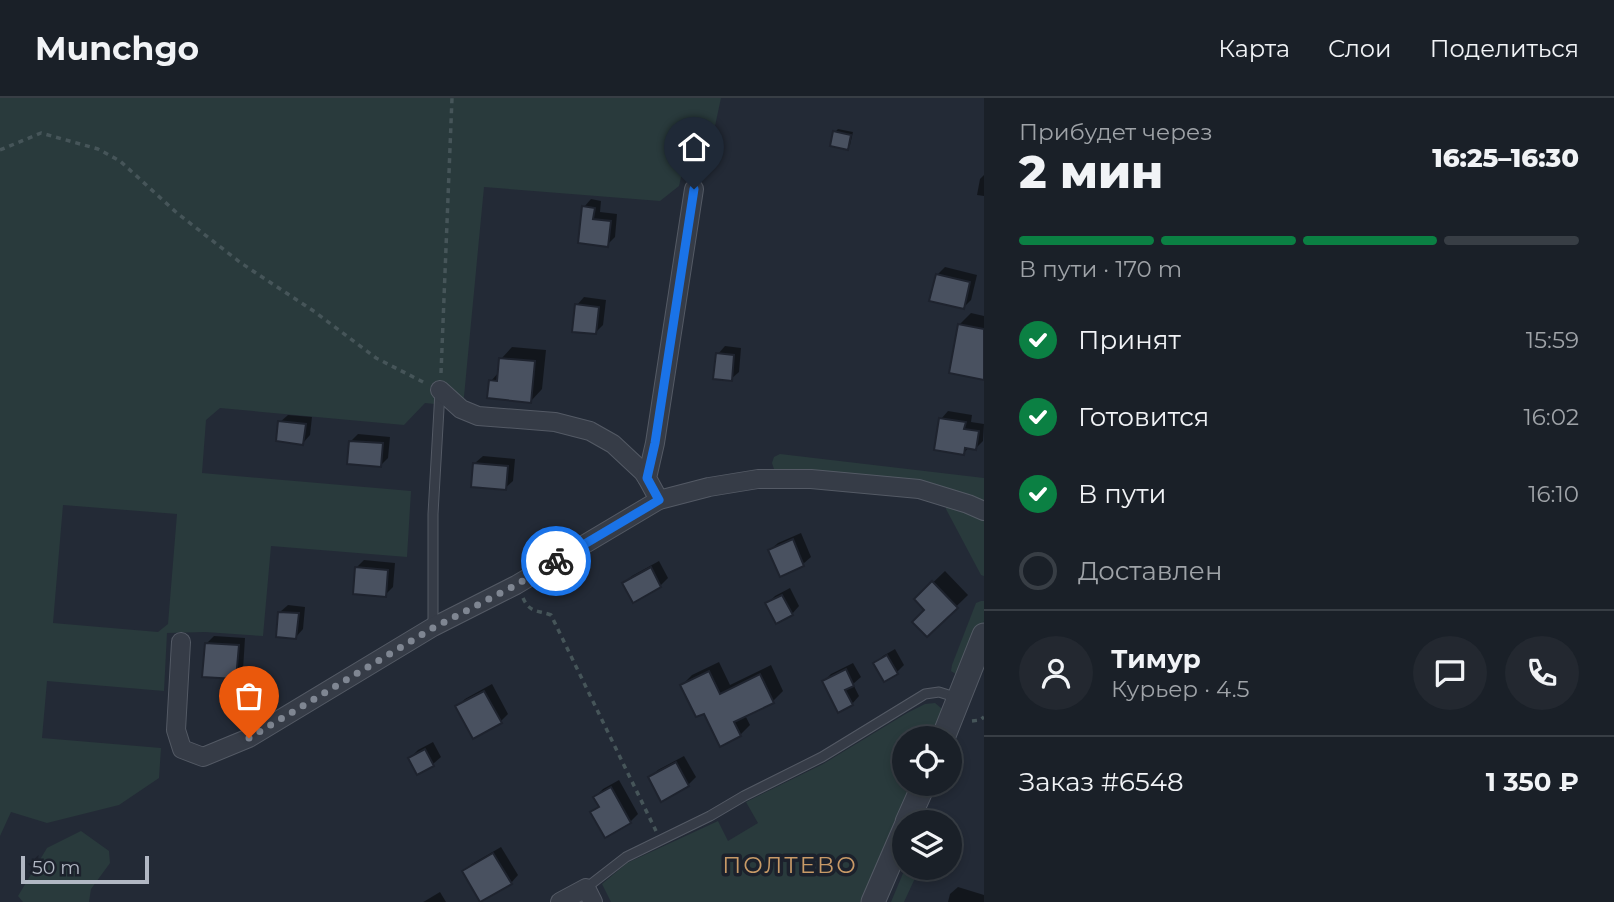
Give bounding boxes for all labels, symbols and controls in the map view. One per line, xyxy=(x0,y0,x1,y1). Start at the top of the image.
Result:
text: Munchgo xyxy=(35,28,199,68)
text: Карта xyxy=(1218,34,1290,63)
text: Слои xyxy=(1328,34,1392,63)
text: Поделиться xyxy=(1430,34,1579,63)
pin xyxy=(664,117,724,189)
text: Прибудет через xyxy=(1019,118,1213,146)
icon: home xyxy=(675,128,713,166)
text: 16:25–16:30 xyxy=(1432,142,1579,174)
text: 2 мин xyxy=(1019,143,1163,200)
text: В пути · 170 m xyxy=(1019,255,1182,283)
icon: check xyxy=(1019,321,1057,359)
text: Принят xyxy=(1078,324,1181,356)
text: 15:59 xyxy=(1526,326,1579,354)
icon: check xyxy=(1019,398,1057,436)
text: Готовится xyxy=(1078,401,1209,433)
text: 16:02 xyxy=(1524,403,1579,431)
icon: check xyxy=(1019,475,1057,513)
text: В пути xyxy=(1078,478,1167,510)
text: 16:10 xyxy=(1528,480,1579,508)
courier xyxy=(521,526,591,596)
icon: bike xyxy=(537,542,575,580)
text: Доставлен xyxy=(1078,555,1223,587)
button: person xyxy=(1019,636,1093,710)
button: chat xyxy=(1413,636,1487,710)
button: phone xyxy=(1505,636,1579,710)
text: Тимур xyxy=(1111,643,1201,675)
pin xyxy=(219,666,279,738)
text: Курьер · 4.5 xyxy=(1111,675,1250,703)
icon: bag xyxy=(230,677,268,715)
map controls xyxy=(892,726,962,880)
button: locate xyxy=(892,726,962,796)
text: Заказ #6548 xyxy=(1019,766,1184,798)
text: 1 350 ₽ xyxy=(1486,766,1579,798)
button: layers xyxy=(892,810,962,880)
district label: ПОЛТЕВО xyxy=(722,851,858,879)
scale bar xyxy=(21,853,149,885)
text: 50 m xyxy=(32,856,80,879)

